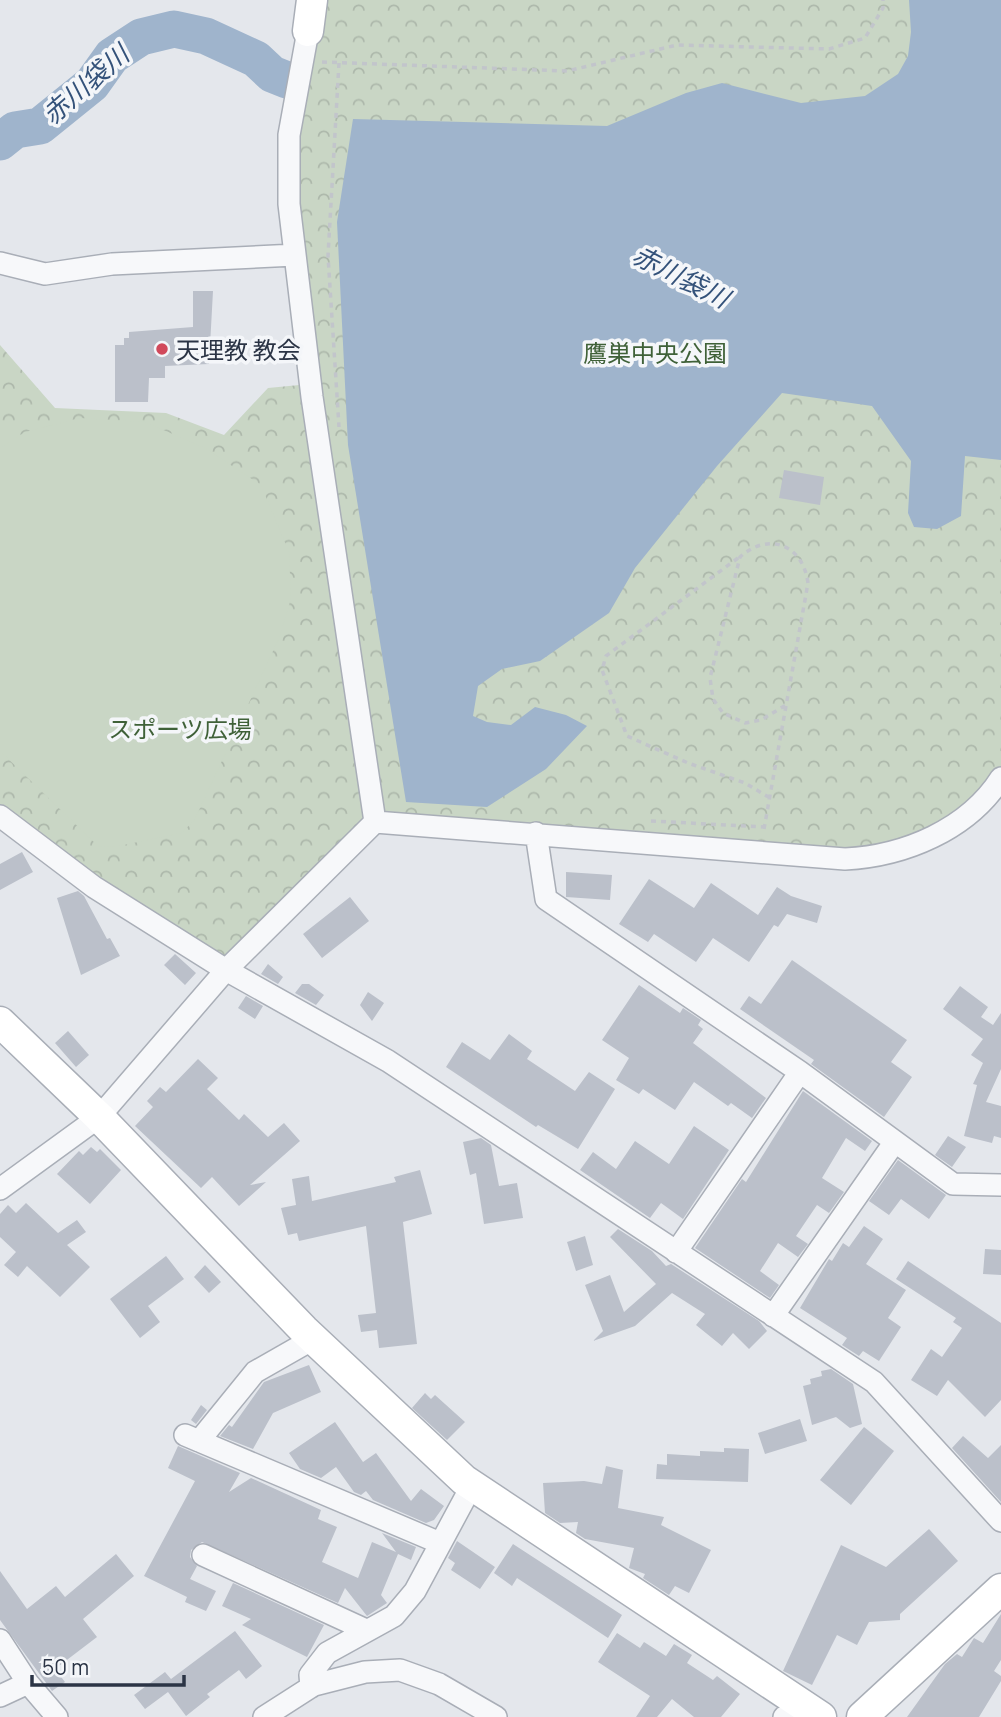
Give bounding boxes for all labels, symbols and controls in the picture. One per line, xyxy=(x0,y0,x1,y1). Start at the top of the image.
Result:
water label: 赤川袋川 xyxy=(34,34,138,132)
water label: 赤川袋川 xyxy=(626,236,738,317)
place label: 天理教 教会 xyxy=(176,333,301,366)
park label: 鷹巣中央公園 xyxy=(583,336,727,369)
marker: 天理教 教会 xyxy=(154,341,170,357)
park label: スポーツ広場 xyxy=(108,712,252,745)
scale bar xyxy=(32,1644,184,1688)
text: 50 m xyxy=(42,1653,89,1681)

